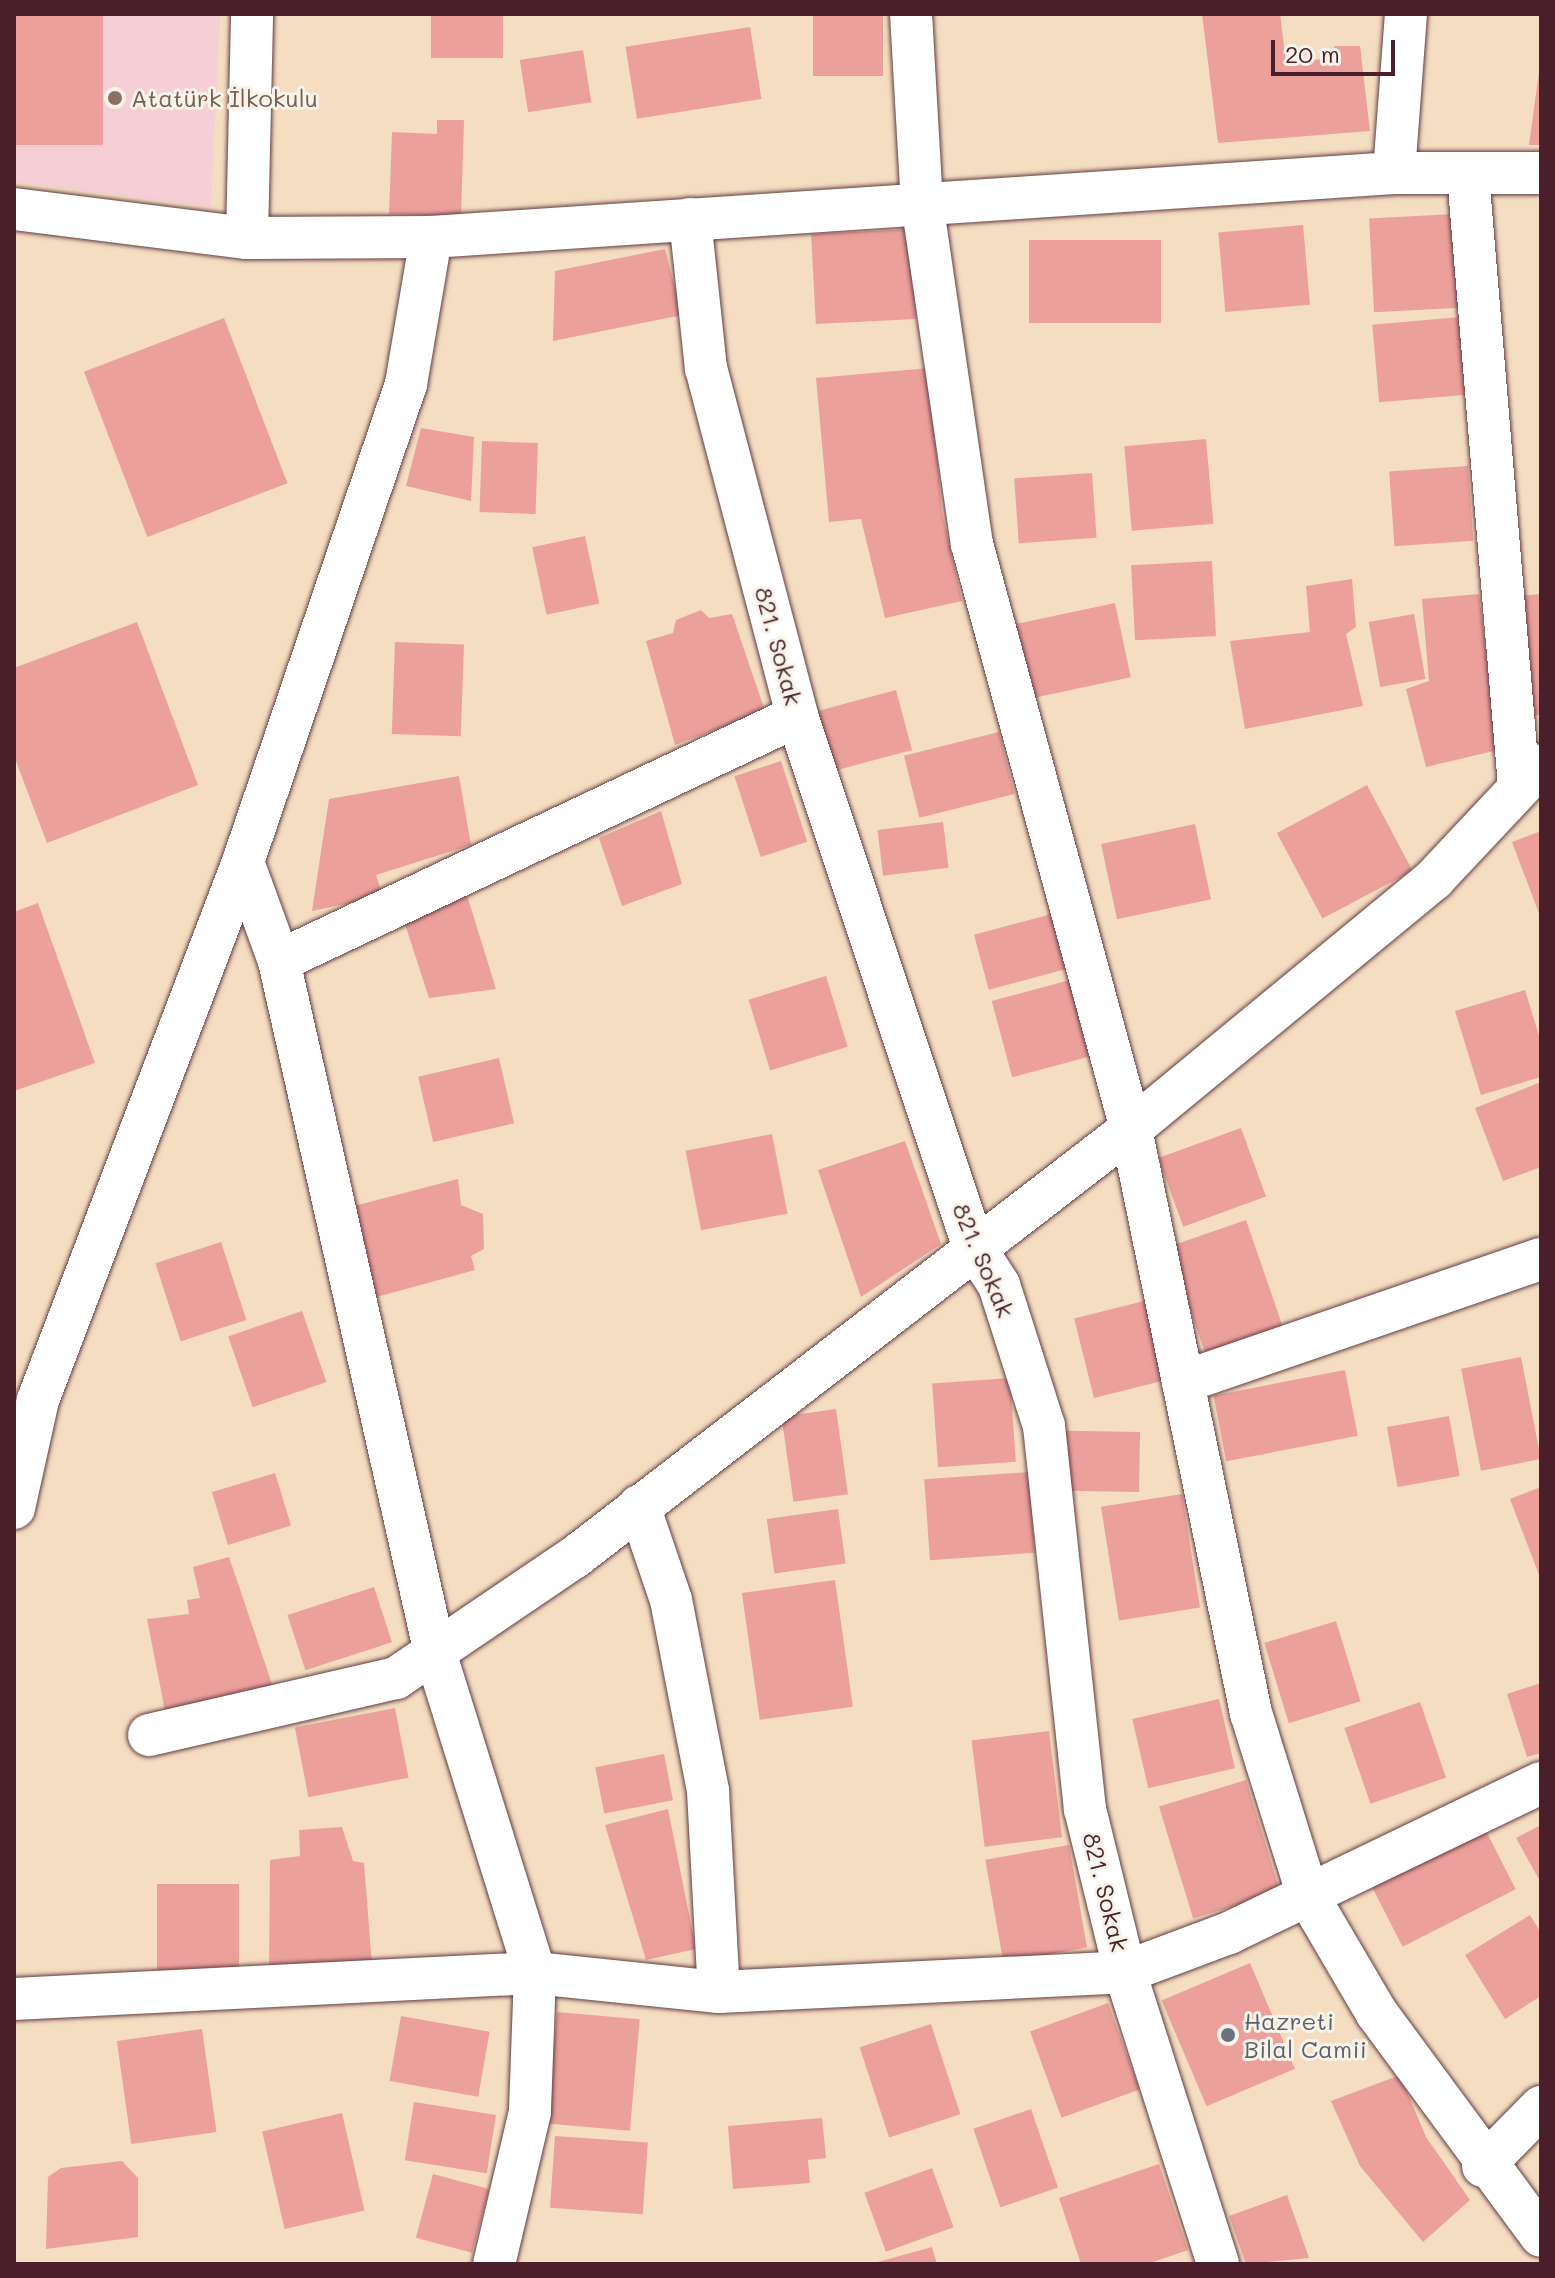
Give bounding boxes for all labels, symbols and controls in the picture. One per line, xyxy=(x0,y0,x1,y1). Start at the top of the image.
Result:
scale bar xyxy=(1275,24,1399,74)
text: 20 m xyxy=(1285,38,1340,69)
place label: Atatürk İlkokulu xyxy=(131,84,318,112)
marker: Atatürk İlkokulu xyxy=(106,89,124,107)
street label: 821. Sokak xyxy=(749,584,809,708)
street label: 821. Sokak xyxy=(947,1198,1021,1322)
street label: 821. Sokak xyxy=(1077,1830,1135,1954)
place label: Hazreti Bilal Camii xyxy=(1244,2007,1367,2063)
marker: Hazreti Bilal Camii xyxy=(1219,2026,1237,2044)

